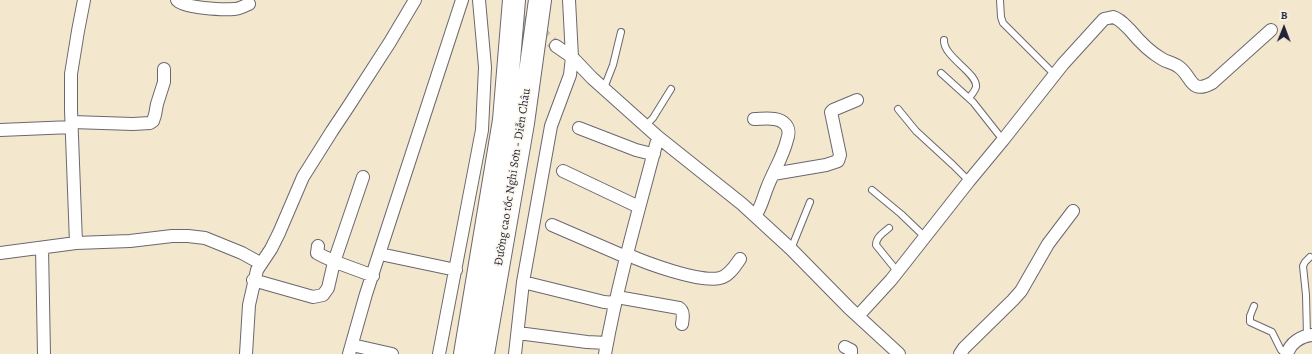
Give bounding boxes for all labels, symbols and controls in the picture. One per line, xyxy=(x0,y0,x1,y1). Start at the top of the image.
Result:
north arrow xyxy=(1264,8,1304,48)
text: B xyxy=(1281,8,1288,23)
street label: Đường cao tốc Nghi Sơn - Diễn Châu xyxy=(492,87,534,267)

